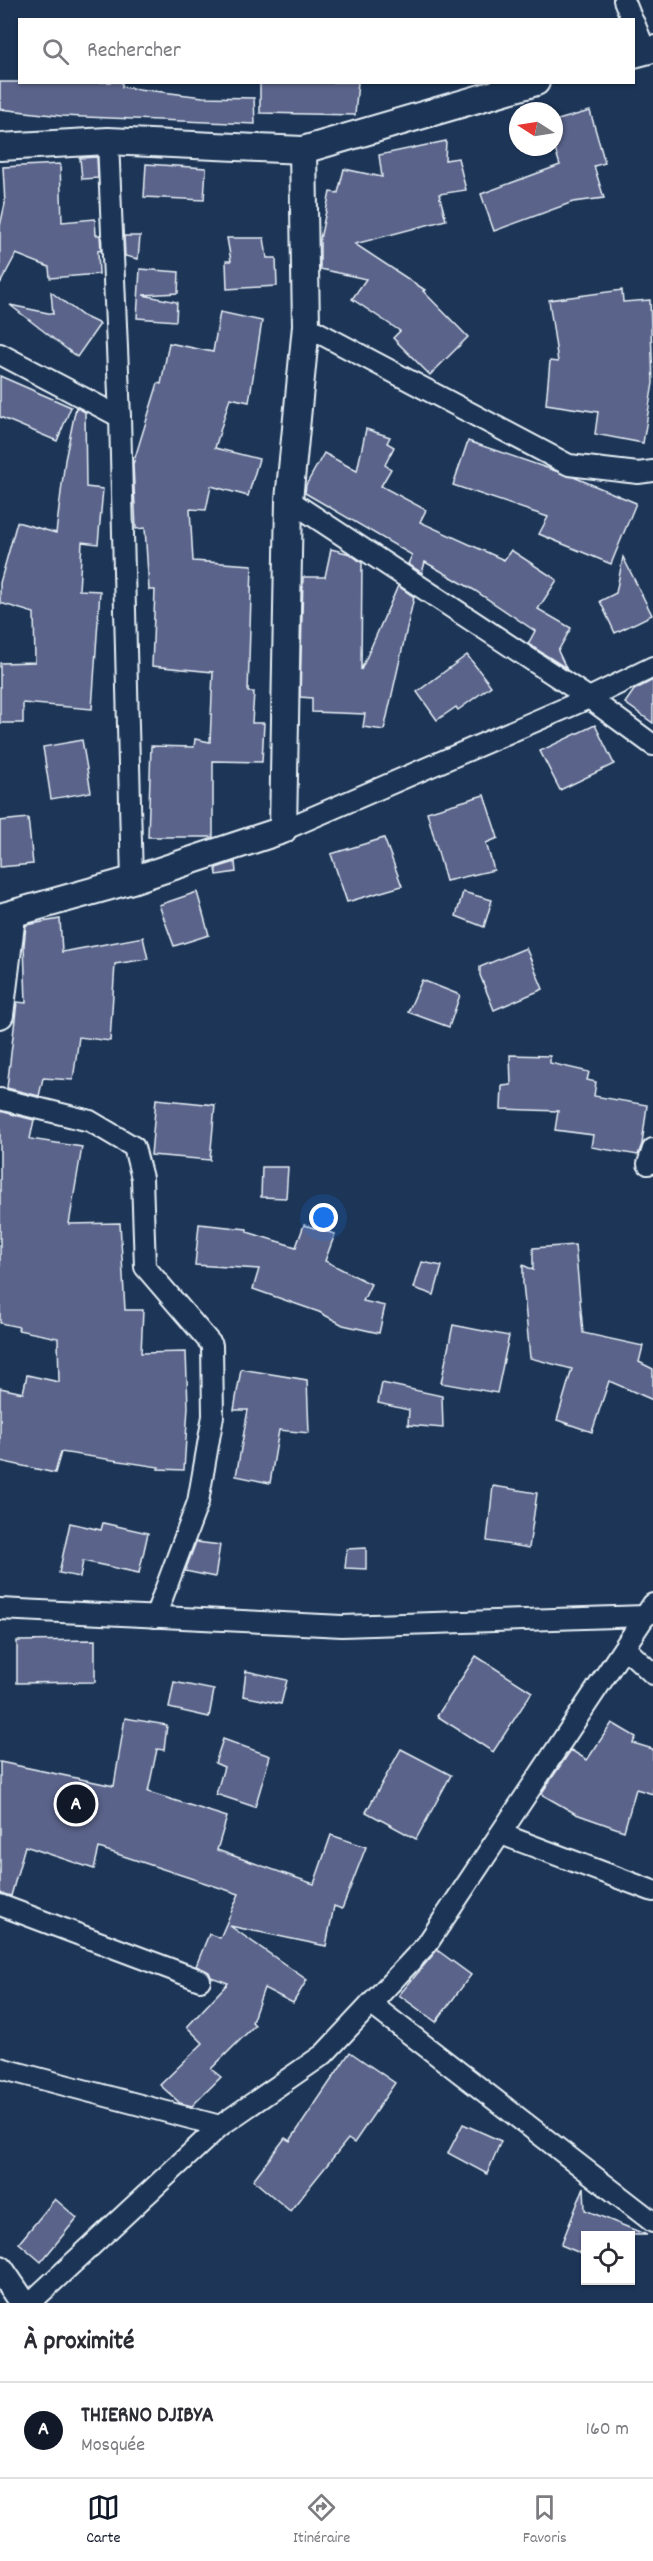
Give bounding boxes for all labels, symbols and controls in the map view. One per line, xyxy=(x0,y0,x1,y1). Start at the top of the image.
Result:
search box xyxy=(18,18,635,84)
icon: search xyxy=(39,35,72,68)
text: Rechercher xyxy=(87,36,181,67)
north arrow xyxy=(509,102,563,156)
your location xyxy=(309,1203,338,1232)
pin: A xyxy=(56,1782,96,1826)
map controls xyxy=(581,2231,635,2285)
button: locate xyxy=(581,2231,635,2285)
text: À proximité xyxy=(24,2324,134,2361)
text: THIERNO DJIBYA xyxy=(81,2401,214,2432)
text: A xyxy=(38,2416,49,2444)
text: 160 m xyxy=(586,2416,629,2444)
text: Mosquée xyxy=(81,2432,145,2460)
tab: Carte xyxy=(86,2491,121,2550)
tab: Itinéraire xyxy=(293,2491,350,2550)
tab: Favoris xyxy=(523,2491,567,2550)

